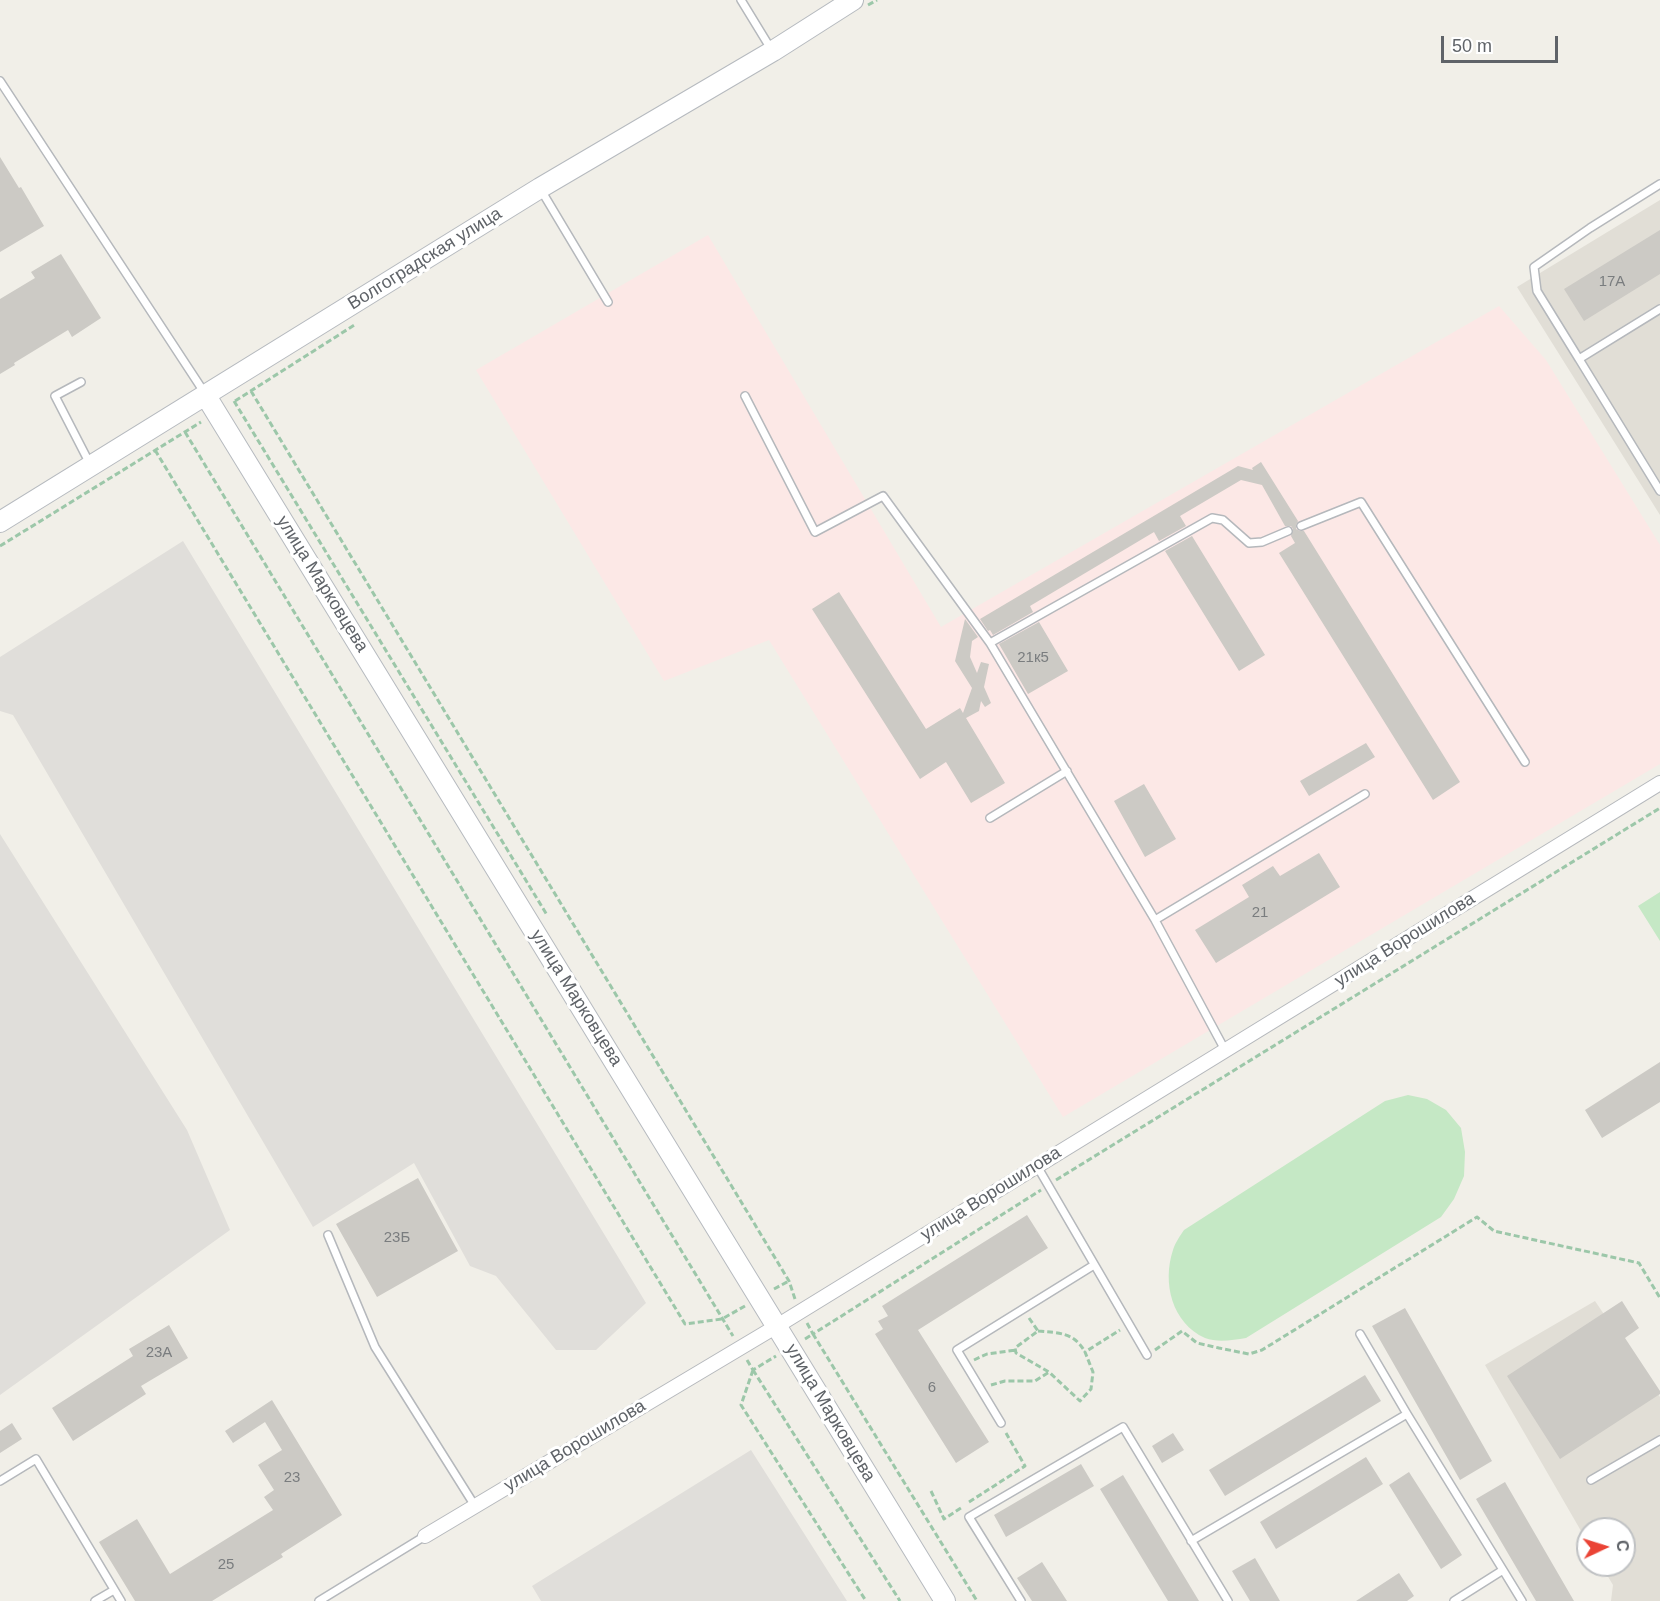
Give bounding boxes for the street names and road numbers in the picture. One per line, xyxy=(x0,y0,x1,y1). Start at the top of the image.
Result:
street label: Волгоградская улица xyxy=(344,203,506,315)
street label: улица Марковцева xyxy=(271,512,373,656)
street label: улица Ворошилова xyxy=(1331,888,1479,992)
street label: улица Марковцева xyxy=(525,926,627,1070)
street label: улица Ворошилова xyxy=(917,1142,1065,1246)
street label: улица Марковцева xyxy=(780,1340,880,1486)
street label: улица Ворошилова xyxy=(500,1395,650,1497)

